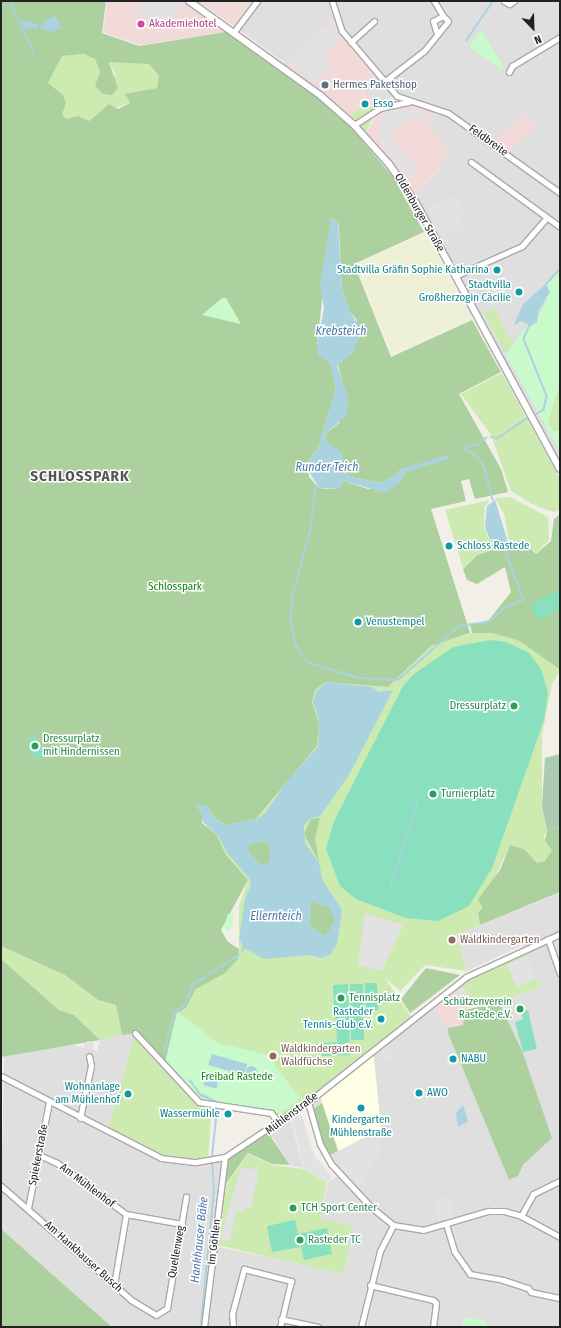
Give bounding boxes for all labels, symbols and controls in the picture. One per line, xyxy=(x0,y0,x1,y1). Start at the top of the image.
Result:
north arrow xyxy=(513,8,553,48)
place label: Akademiehotel xyxy=(149,17,216,31)
marker: Akademiehotel xyxy=(136,19,146,29)
text: N xyxy=(532,32,543,47)
place label: Hermes Paketshop xyxy=(333,78,417,92)
marker: Hermes Paketshop xyxy=(320,80,330,90)
place label: Esso xyxy=(373,97,393,111)
marker: Esso xyxy=(360,99,370,109)
street label: Feldbreite xyxy=(466,122,510,160)
street label: Oldenburger Straße xyxy=(391,171,447,255)
place label: Stadtvilla Gräfin Sophie Katharina xyxy=(337,263,489,277)
marker: Stadtvilla Gräfin Sophie Katharina xyxy=(492,265,502,275)
place label: Stadtvilla Großherzogin Cäcilie xyxy=(419,279,511,305)
marker: Stadtvilla Großherzogin Cäcilie xyxy=(514,287,524,297)
water label: Krebsteich xyxy=(315,325,367,339)
water label: Runder Teich xyxy=(296,461,358,475)
district label: SCHLOSSPARK xyxy=(30,468,130,486)
place label: Schloss Rastede xyxy=(457,539,530,553)
marker: Schloss Rastede xyxy=(444,541,454,551)
park label: Schlosspark xyxy=(148,580,202,594)
place label: Venustempel xyxy=(366,615,425,629)
marker: Venustempel xyxy=(353,617,363,627)
place label: Dressurplatz xyxy=(450,699,506,713)
marker: Dressurplatz xyxy=(509,701,519,711)
place label: Dressurplatz mit Hindernissen xyxy=(43,733,120,759)
marker: Dressurplatz mit Hindernissen xyxy=(30,741,40,751)
place label: Turnierplatz xyxy=(441,787,495,801)
marker: Turnierplatz xyxy=(428,789,438,799)
water label: Ellernteich xyxy=(250,910,302,924)
place label: Waldkindergarten xyxy=(460,933,539,947)
marker: Waldkindergarten xyxy=(447,935,457,945)
place label: Tennisplatz xyxy=(349,991,400,1005)
marker: Tennisplatz xyxy=(336,993,346,1003)
place label: Schützenverein Rastede e.V. xyxy=(443,996,512,1022)
marker: Schützenverein Rastede e.V. xyxy=(515,1004,525,1014)
place label: Rasteder Tennis-Club e.V. xyxy=(303,1006,373,1032)
marker: Rasteder Tennis-Club e.V. xyxy=(376,1014,386,1024)
place label: Waldkindergarten Waldfüchse xyxy=(281,1043,360,1069)
marker: Waldkindergarten Waldfüchse xyxy=(268,1051,278,1061)
place label: NABU xyxy=(461,1052,486,1066)
marker: NABU xyxy=(448,1054,458,1064)
park label: Freibad Rastede xyxy=(201,1070,273,1084)
place label: Wohnanlage am Mühlenhof xyxy=(55,1081,120,1107)
place label: AWO xyxy=(427,1086,448,1100)
marker: AWO xyxy=(414,1088,424,1098)
marker: Wohnanlage am Mühlenhof xyxy=(123,1089,133,1099)
street label: Mühlenstraße xyxy=(263,1090,321,1138)
marker: Kindergarten Mühlenstraße xyxy=(356,1103,366,1113)
place label: Wassermühle xyxy=(160,1107,220,1121)
marker: Wassermühle xyxy=(223,1109,233,1119)
place label: Kindergarten Mühlenstraße xyxy=(330,1114,392,1140)
street label: Spiekerstraße xyxy=(27,1123,51,1187)
street label: Am Mühlenhof xyxy=(57,1161,117,1211)
water label: Hankhauser Bäke xyxy=(188,1196,212,1284)
place label: TCH Sport Center xyxy=(301,1201,377,1215)
marker: TCH Sport Center xyxy=(288,1203,298,1213)
street label: Im Göhlen xyxy=(206,1218,224,1266)
street label: Am Hankhauser Busch xyxy=(41,1219,125,1295)
street label: Quellenweg xyxy=(166,1225,188,1279)
place label: Rasteder TC xyxy=(308,1233,361,1247)
marker: Rasteder TC xyxy=(295,1235,305,1245)

